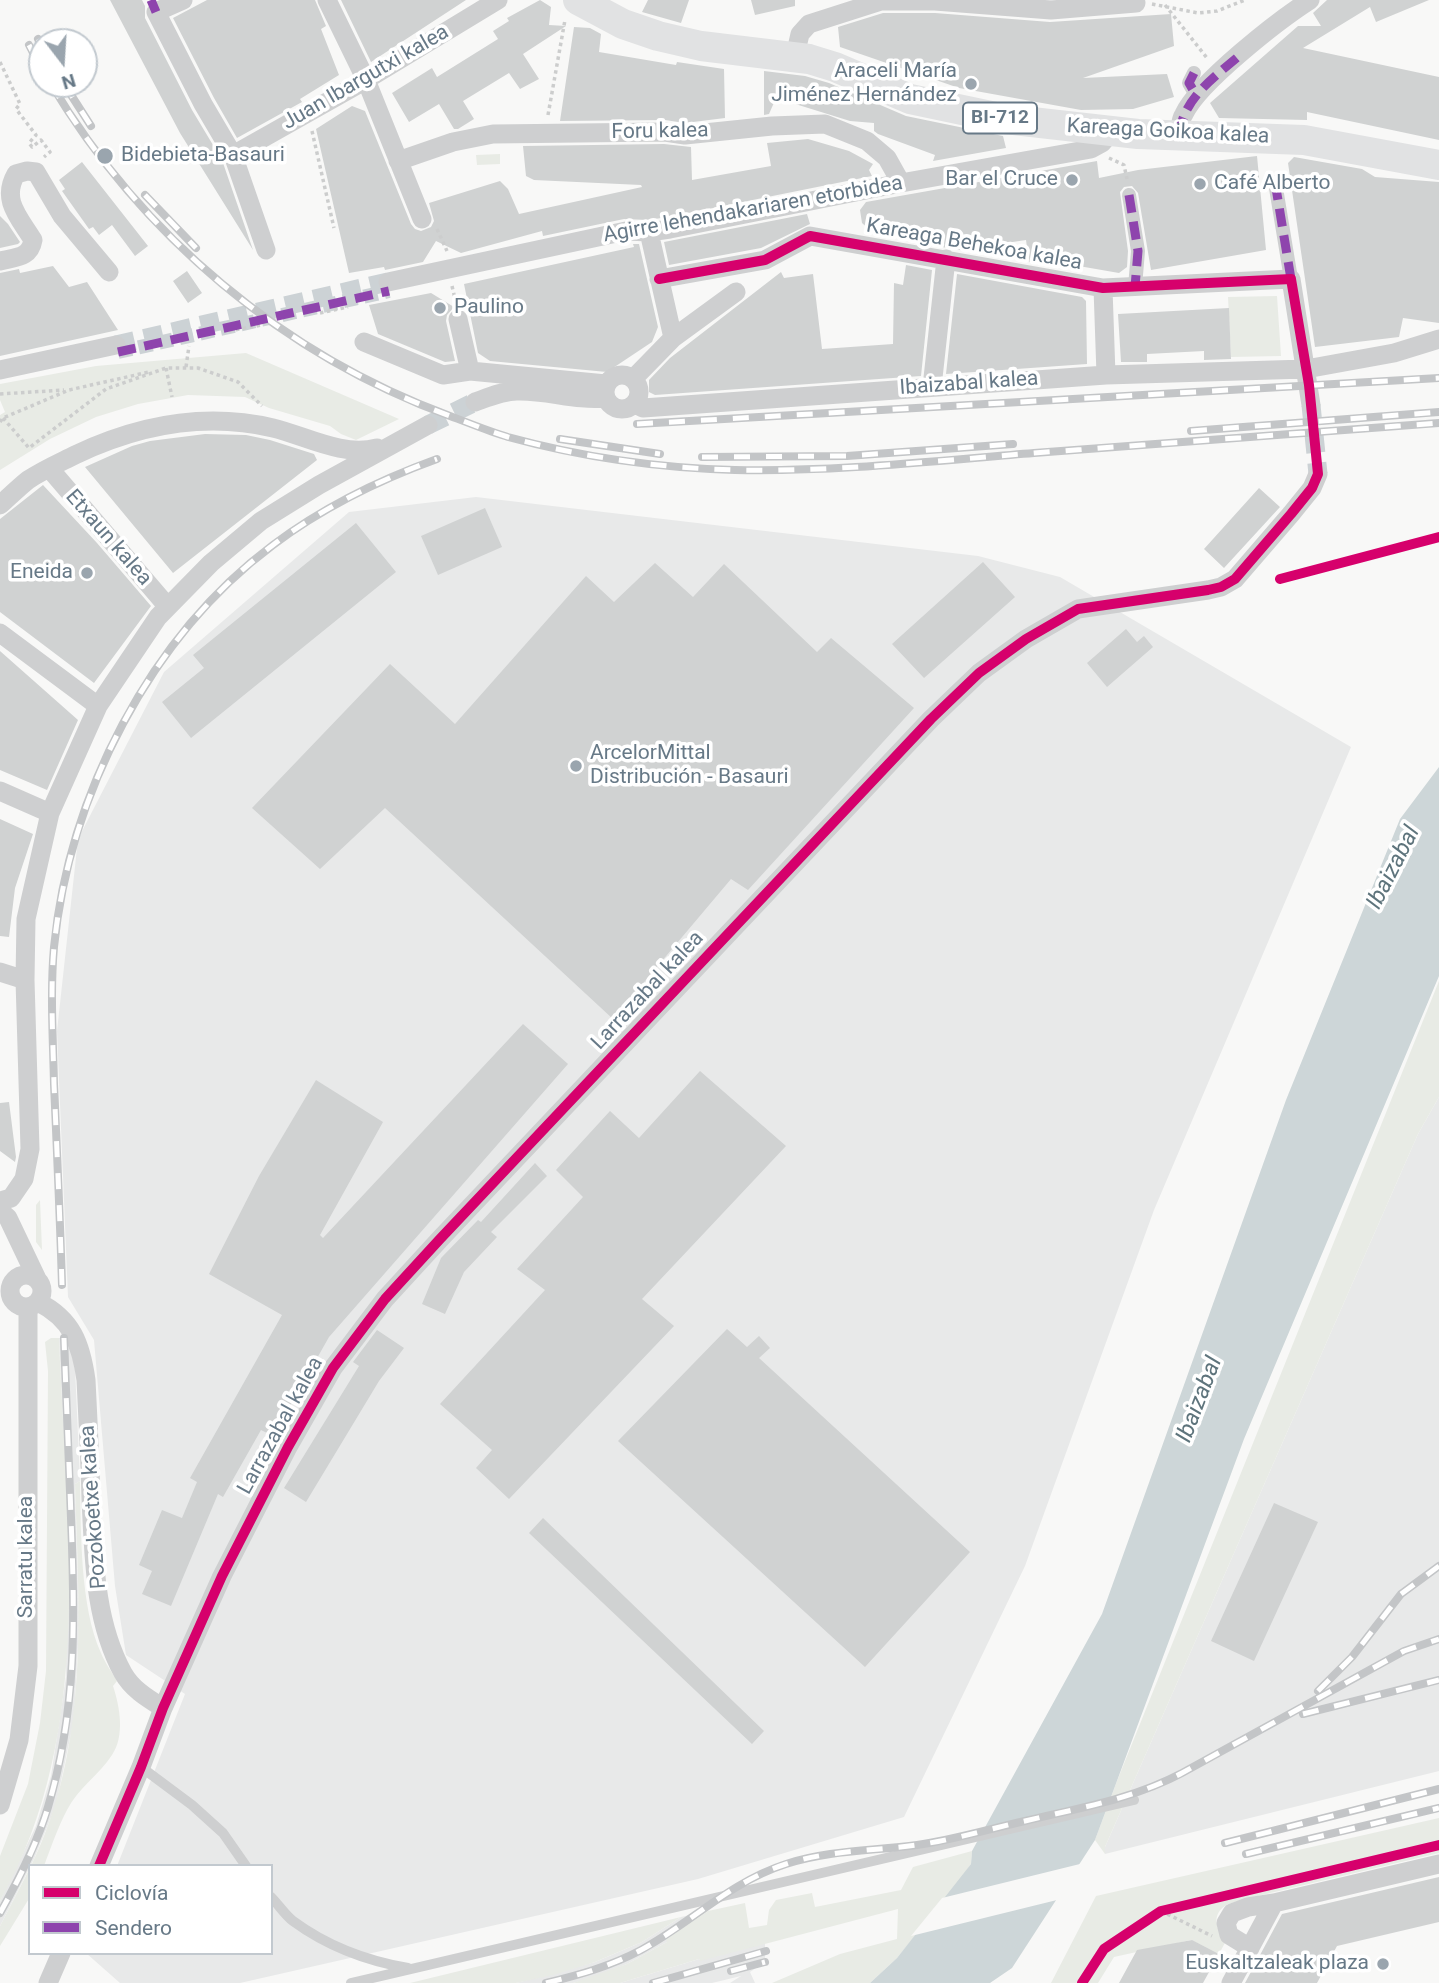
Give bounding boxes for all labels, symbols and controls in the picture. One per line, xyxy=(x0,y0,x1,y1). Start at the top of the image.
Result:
street label: Juan Ibargutxi kalea xyxy=(278,20,454,136)
north arrow xyxy=(28,28,98,98)
place label: Araceli María Jiménez Hernández xyxy=(771,59,957,109)
text: N xyxy=(59,69,78,95)
marker: Araceli María Jiménez Hernández xyxy=(963,76,979,92)
road number: BI-712 xyxy=(963,102,1037,134)
street label: Kareaga Goikoa kalea xyxy=(1066,114,1270,150)
street label: Foru kalea xyxy=(611,119,709,145)
place label: Bidebieta-Basauri xyxy=(121,143,285,169)
marker: Bidebieta-Basauri xyxy=(95,146,115,166)
place label: Bar el Cruce xyxy=(945,167,1058,193)
street label: Agirre lehendakariaren etorbidea xyxy=(601,171,905,249)
place label: Café Alberto xyxy=(1214,171,1330,197)
marker: Bar el Cruce xyxy=(1064,172,1080,188)
marker: Café Alberto xyxy=(1192,176,1208,192)
street label: Kareaga Behekoa kalea xyxy=(864,214,1084,276)
place label: Paulino xyxy=(454,295,524,321)
marker: Paulino xyxy=(432,300,448,316)
street label: Ibaizabal kalea xyxy=(899,367,1039,401)
street label: Etxaun kalea xyxy=(60,485,156,591)
place label: Eneida xyxy=(10,560,73,586)
marker: Eneida xyxy=(79,565,95,581)
place label: ArcelorMittal Distribución - Basauri xyxy=(590,741,789,791)
marker: ArcelorMittal Distribución - Basauri xyxy=(568,758,584,774)
water label: Ibaizabal xyxy=(1361,822,1427,914)
street label: Larrazabal kalea xyxy=(587,926,709,1056)
street label: Larrazabal kalea xyxy=(233,1353,329,1499)
water label: Ibaizabal xyxy=(1171,1353,1229,1447)
street label: Pozokoetxe kalea xyxy=(76,1424,112,1590)
street label: Sarratu kalea xyxy=(14,1496,40,1618)
legend xyxy=(28,1864,273,1955)
text: Ciclovía xyxy=(95,1881,169,1905)
text: Sendero xyxy=(95,1916,172,1940)
place label: Euskaltzaleak plaza xyxy=(1185,1951,1369,1977)
marker: Euskaltzaleak plaza xyxy=(1375,1956,1391,1972)

